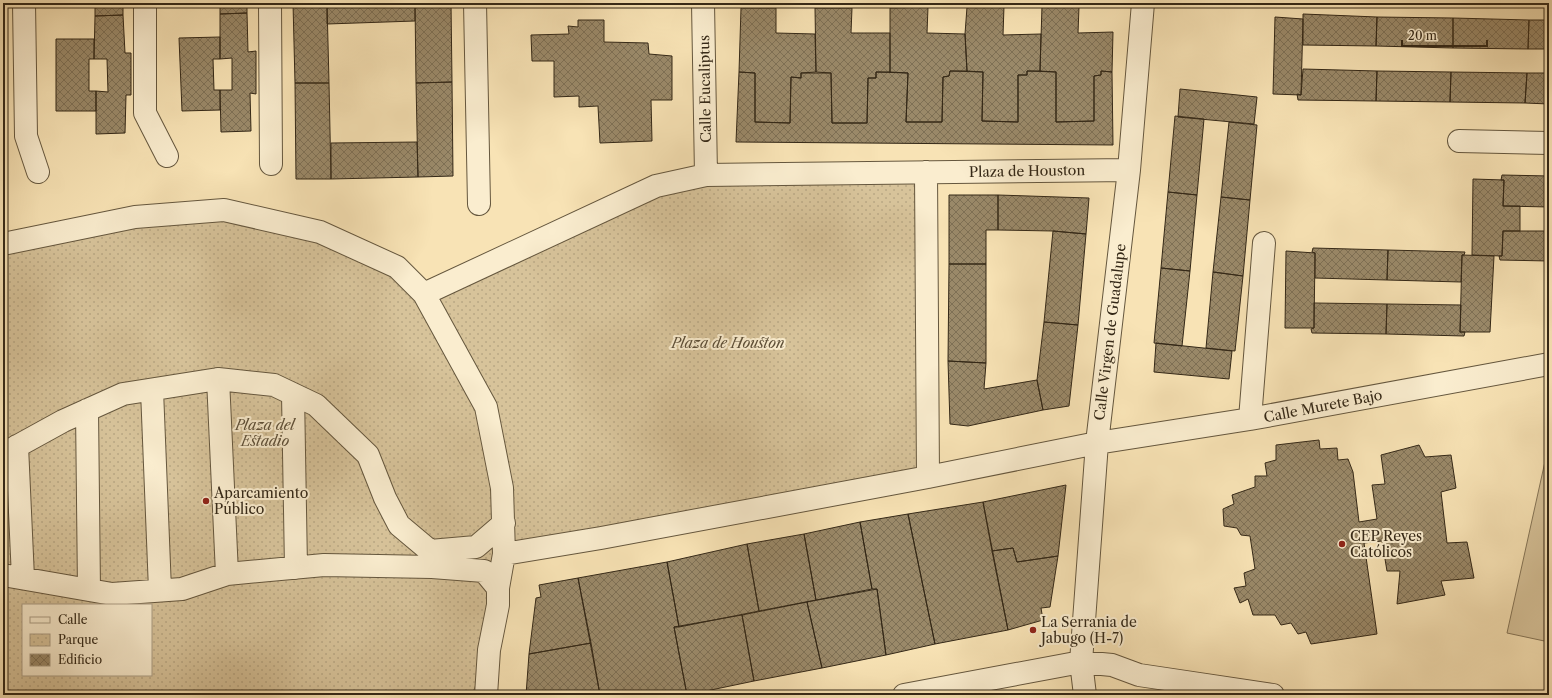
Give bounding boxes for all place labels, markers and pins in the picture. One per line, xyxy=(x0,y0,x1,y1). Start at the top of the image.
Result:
place label: Aparcamiento Público xyxy=(213,484,308,518)
marker: Aparcamiento Público xyxy=(201,496,211,506)
place label: CEP Reyes Católicos xyxy=(1350,527,1422,561)
marker: CEP Reyes Católicos xyxy=(1337,539,1347,549)
place label: La Serrania de Jabugo (H-7) xyxy=(1039,613,1137,647)
marker: La Serrania de Jabugo (H-7) xyxy=(1028,625,1038,635)

